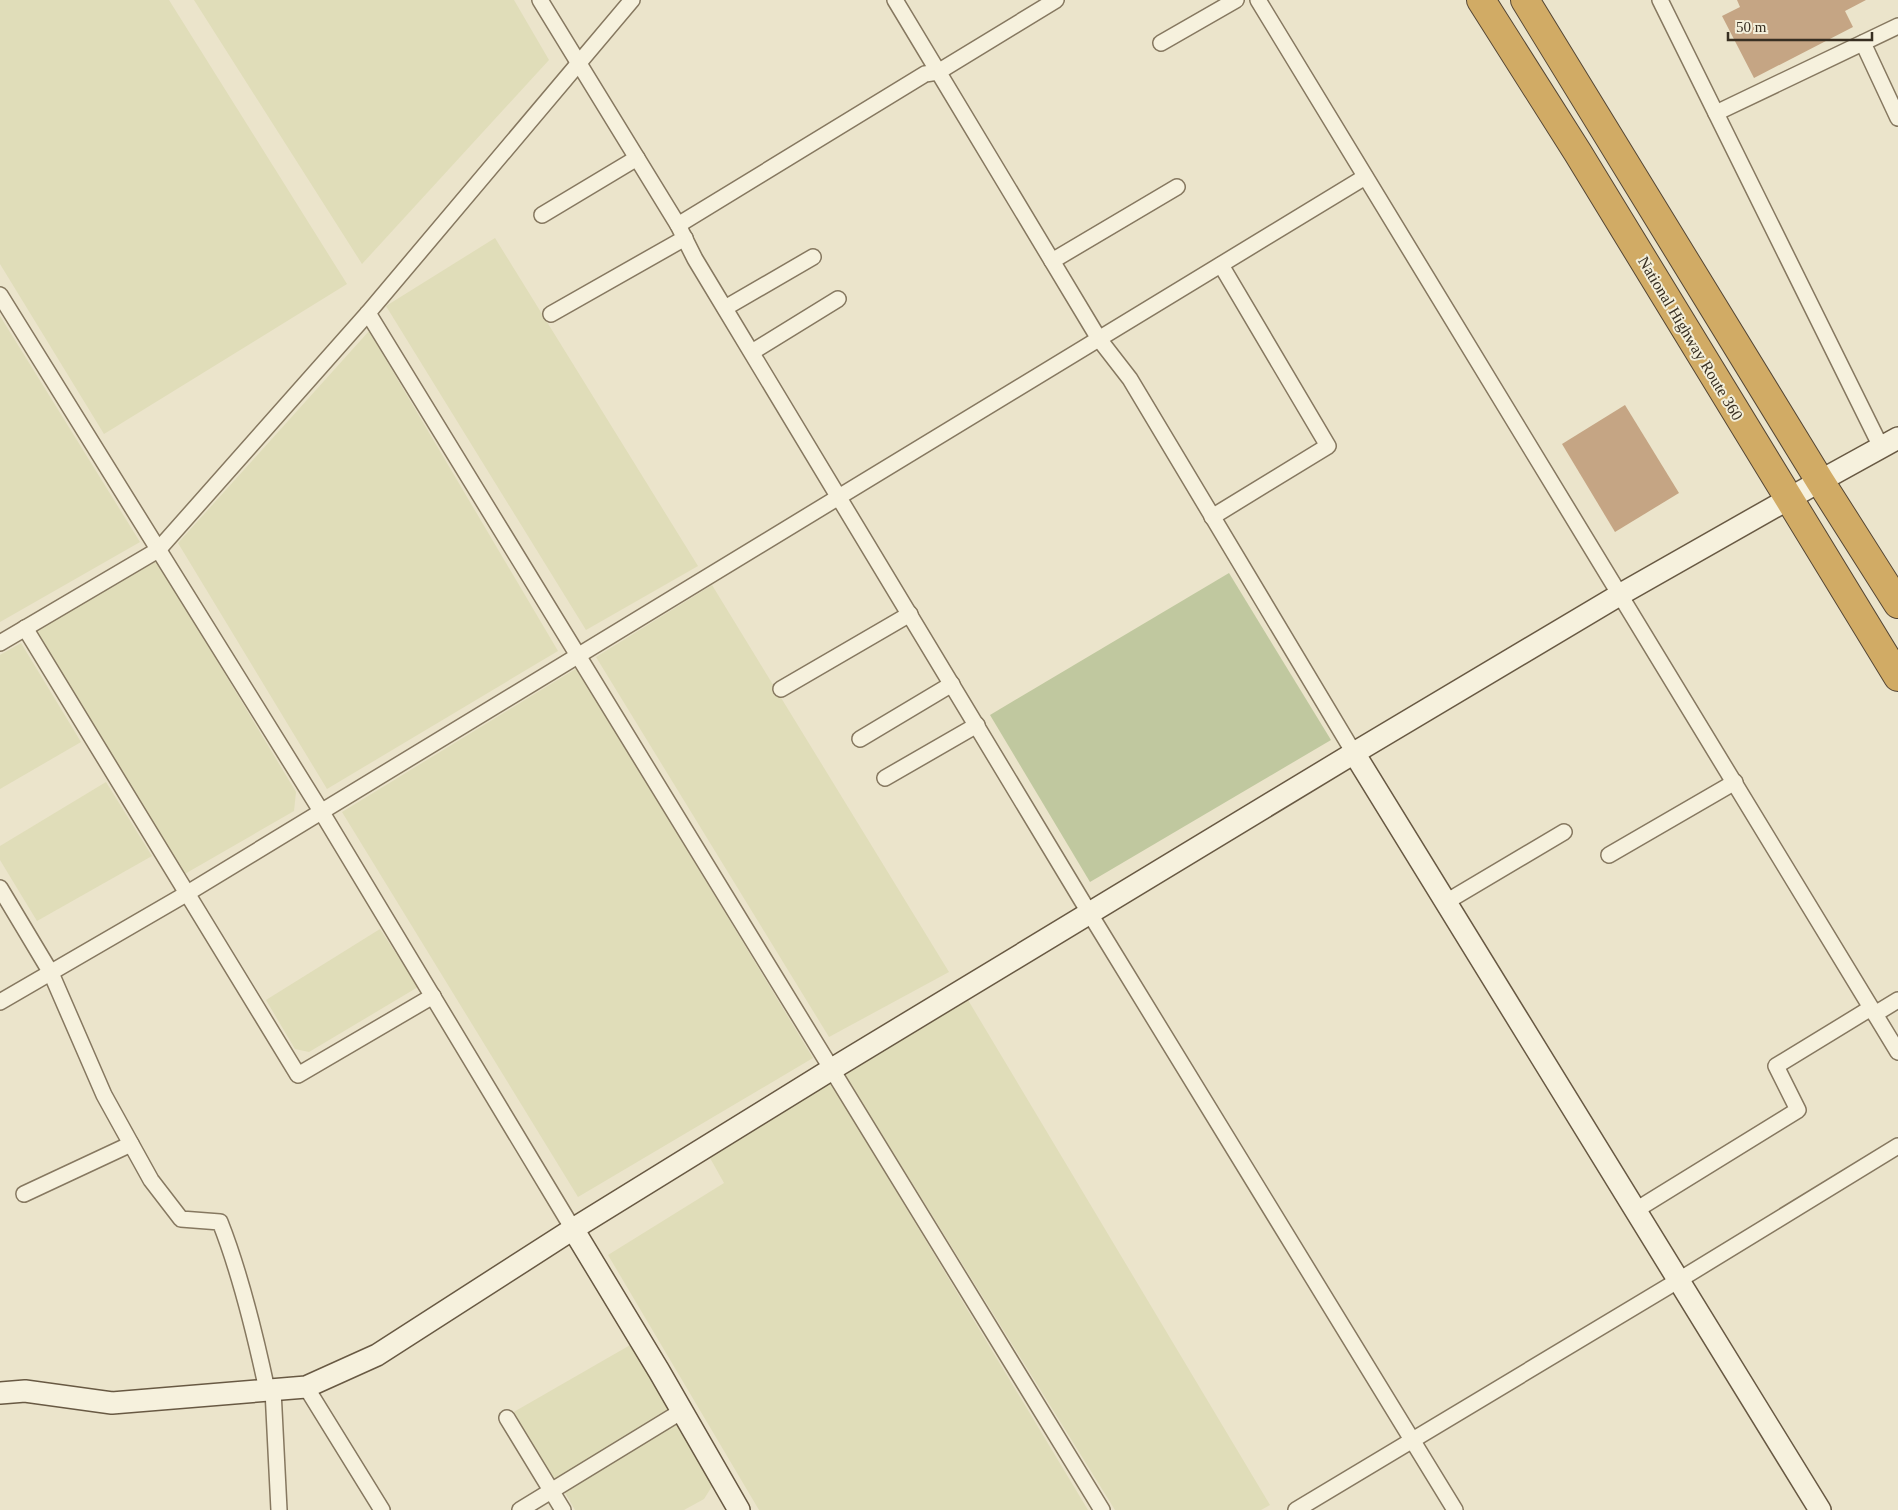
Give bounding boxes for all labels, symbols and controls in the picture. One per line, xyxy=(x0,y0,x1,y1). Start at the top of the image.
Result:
scale bar xyxy=(1728,10,1872,42)
text: 50 m xyxy=(1736,19,1767,35)
street label: National Highway Route 360 xyxy=(1634,253,1746,424)

